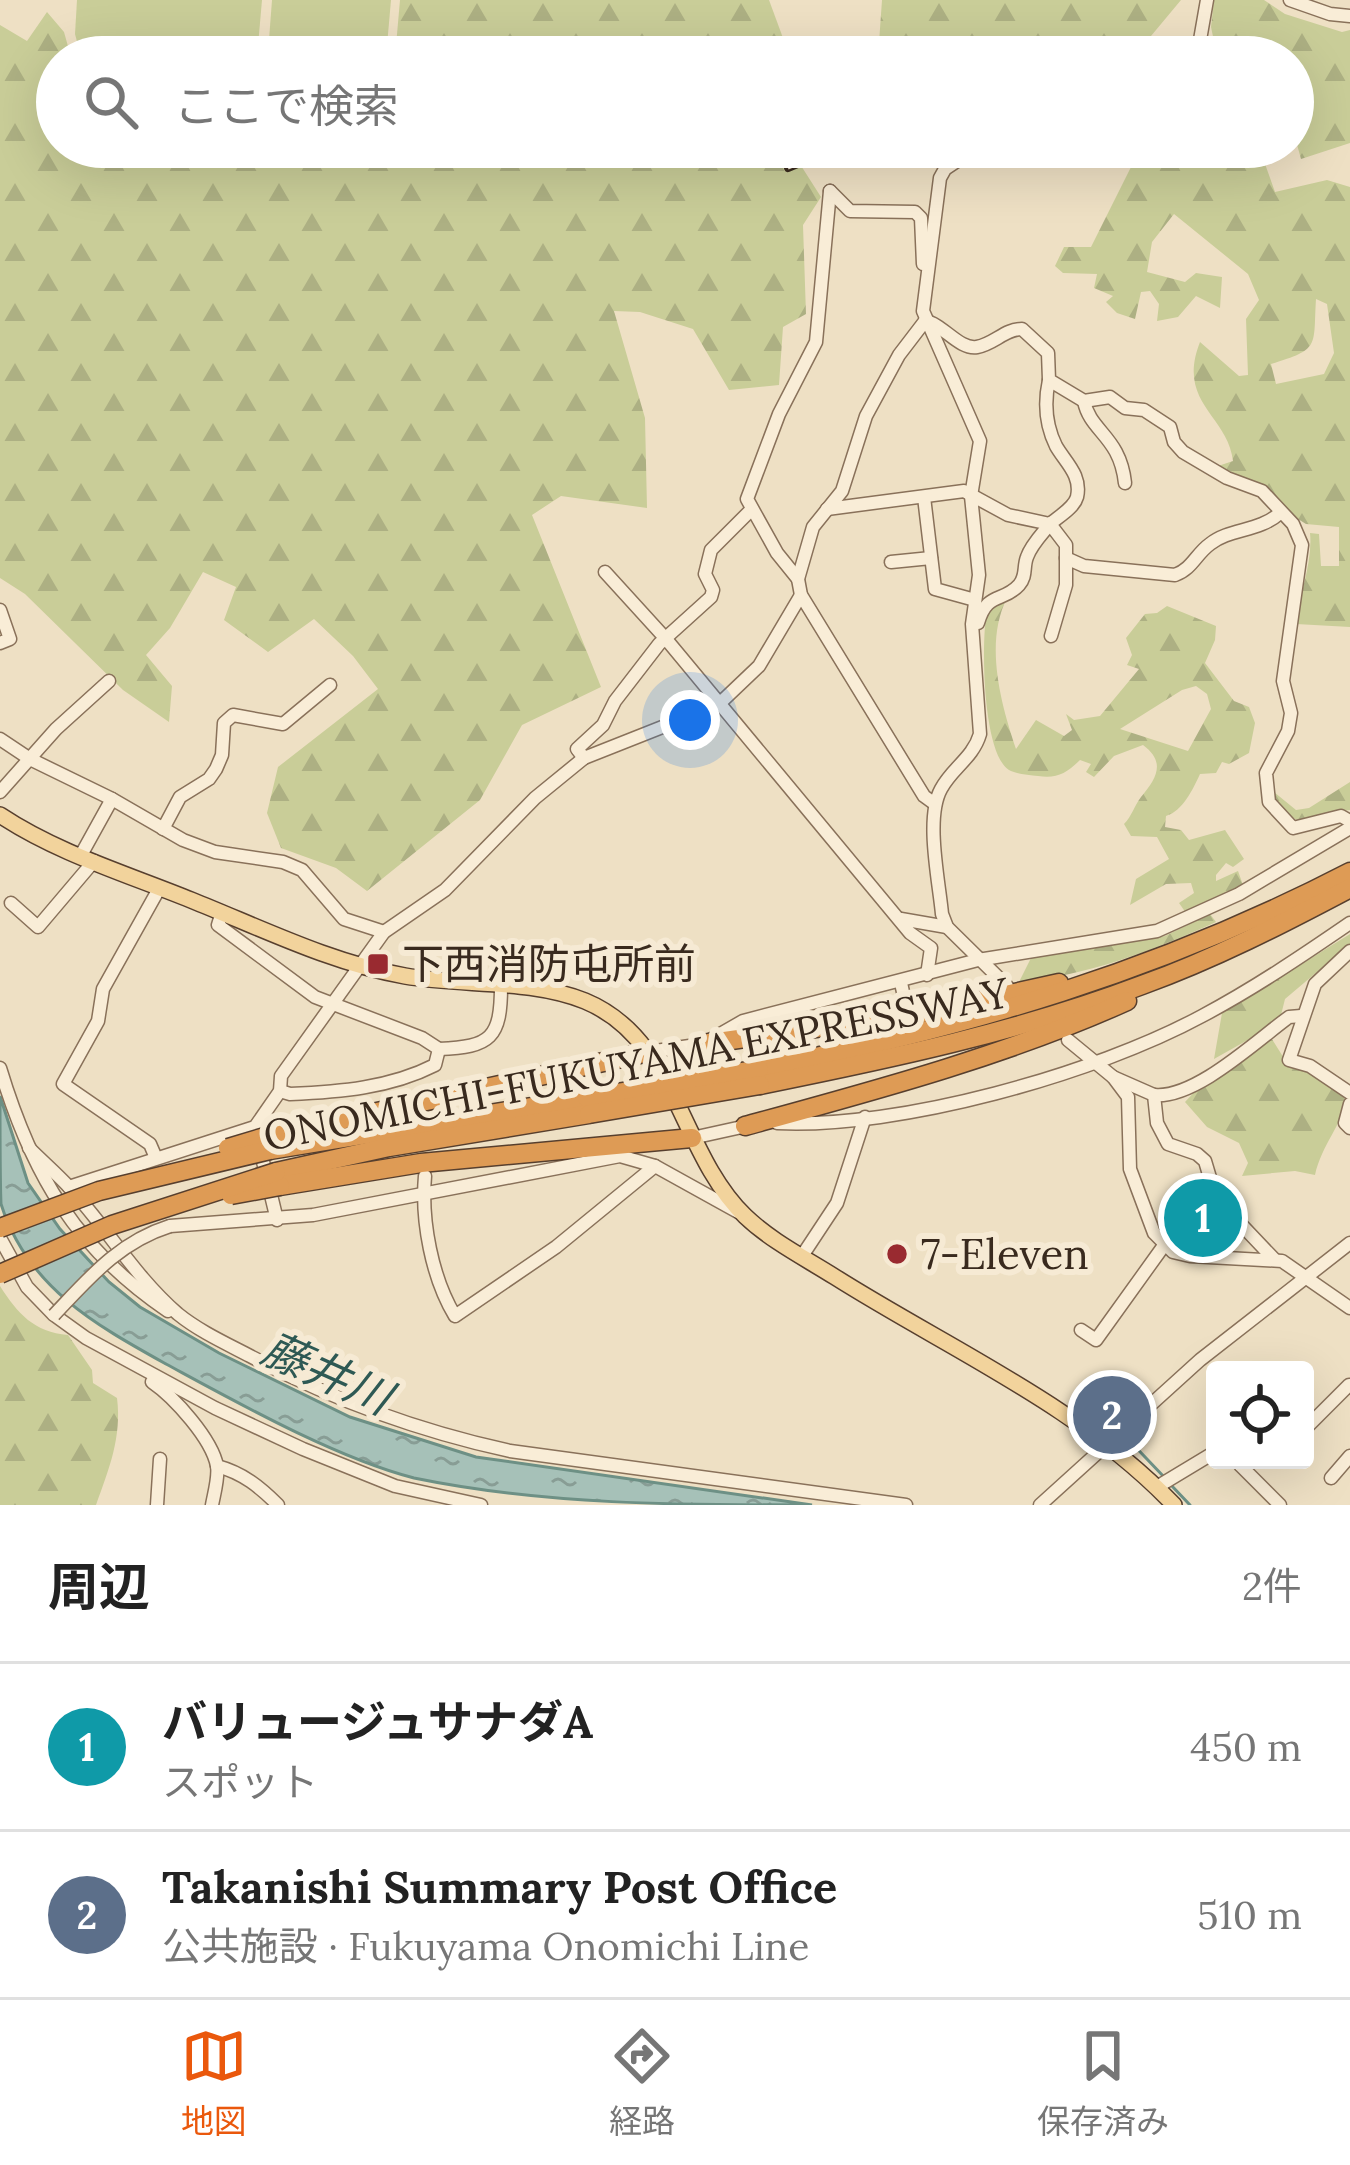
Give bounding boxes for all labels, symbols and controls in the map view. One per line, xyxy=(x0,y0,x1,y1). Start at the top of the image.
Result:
search box xyxy=(36,36,1314,168)
icon: search xyxy=(78,69,144,135)
text: ここで検索 xyxy=(174,77,399,134)
your location xyxy=(660,690,720,750)
place label: 下西消防屯所前 xyxy=(402,937,696,991)
marker: 下西消防屯所前 xyxy=(365,951,391,977)
street label: ONOMICHI-FUKUYAMA EXPRESSWAY xyxy=(259,965,1015,1163)
pin: 1 xyxy=(1164,1173,1242,1263)
place label: 7-Eleven xyxy=(921,1227,1089,1281)
marker: 7-Eleven xyxy=(884,1241,910,1267)
water label: 藤井川 xyxy=(254,1319,404,1428)
map controls xyxy=(1206,1361,1314,1469)
button: locate xyxy=(1206,1361,1314,1469)
pin: 2 xyxy=(1073,1370,1151,1460)
text: 周辺 xyxy=(48,1554,150,1619)
text: 2件 xyxy=(1242,1561,1302,1611)
text: バリュージュサナダA xyxy=(162,1693,593,1750)
text: 1 xyxy=(79,1722,95,1772)
text: 450 m xyxy=(1190,1722,1302,1772)
text: スポット xyxy=(162,1757,318,1807)
text: Takanishi Summary Post Office xyxy=(162,1858,837,1915)
text: 2 xyxy=(77,1890,97,1940)
text: 510 m xyxy=(1197,1890,1302,1940)
text: 公共施設 · Fukuyama Onomichi Line xyxy=(162,1921,809,1971)
tab: 地図 xyxy=(181,2023,247,2143)
tab: 経路 xyxy=(609,2023,675,2143)
tab: 保存済み xyxy=(1037,2023,1169,2143)

